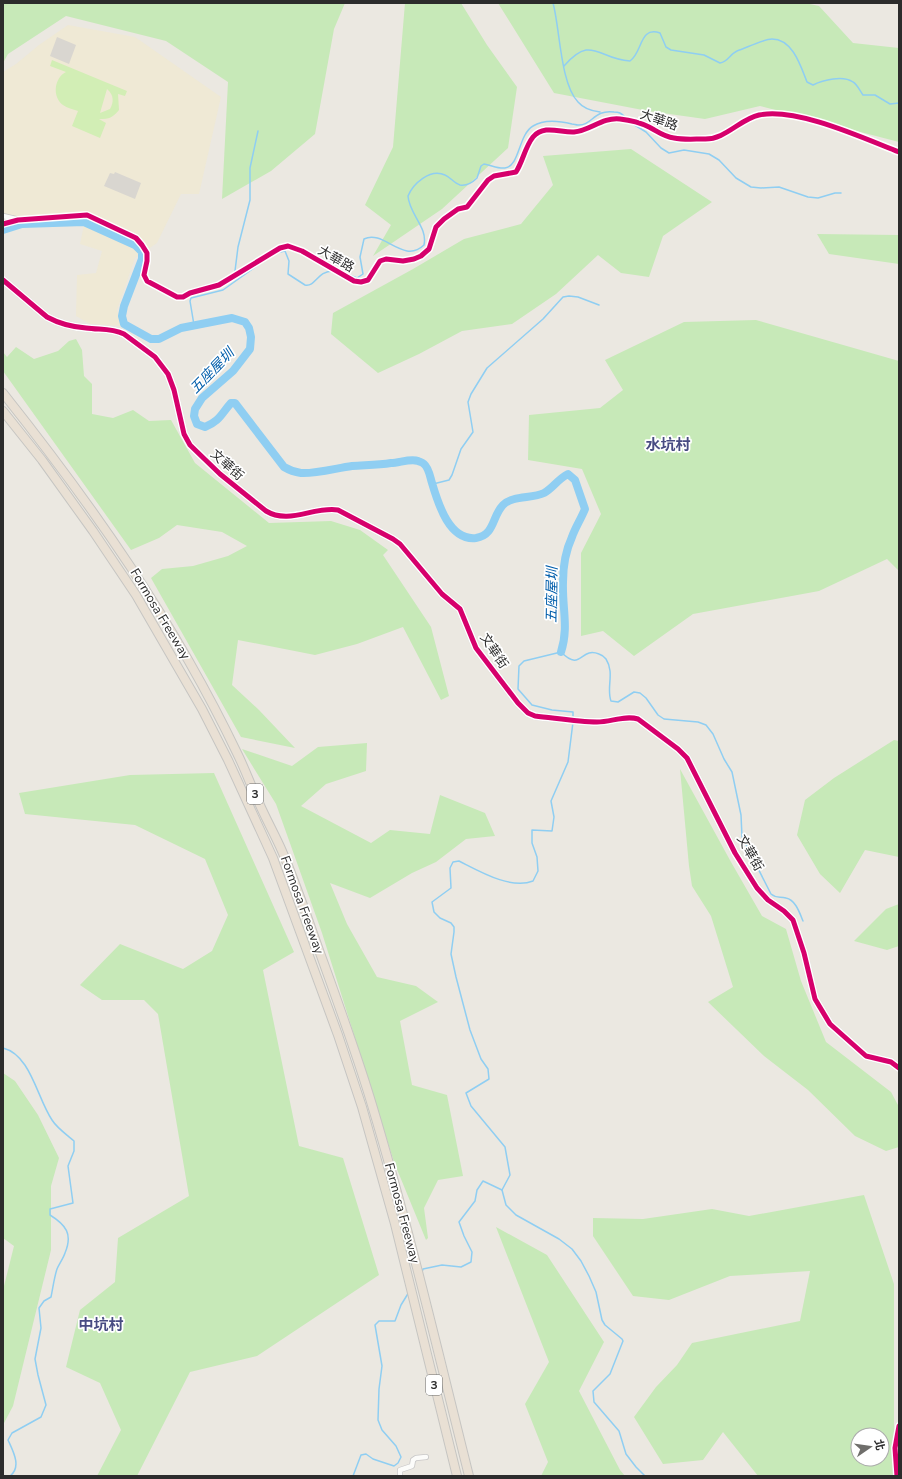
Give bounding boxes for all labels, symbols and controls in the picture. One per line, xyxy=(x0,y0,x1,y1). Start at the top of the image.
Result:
street label: 大華路 xyxy=(638,105,680,135)
street label: 大華路 xyxy=(315,241,357,277)
water label: 五座屋圳 xyxy=(186,343,240,398)
district label: 水坑村 xyxy=(645,435,691,455)
street label: 文華街 xyxy=(206,445,248,485)
street label: Formosa Freeway xyxy=(126,565,194,663)
water label: 五座屋圳 xyxy=(542,565,562,623)
street label: 文華街 xyxy=(476,630,512,672)
road number: 3 xyxy=(247,784,263,804)
street label: 文華街 xyxy=(732,832,768,874)
street label: Formosa Freeway xyxy=(276,853,328,957)
street label: Formosa Freeway xyxy=(380,1161,424,1265)
district label: 中坑村 xyxy=(78,1315,124,1335)
road number: 3 xyxy=(426,1375,442,1395)
north arrow xyxy=(850,1427,890,1467)
text: 北 xyxy=(871,1438,888,1452)

